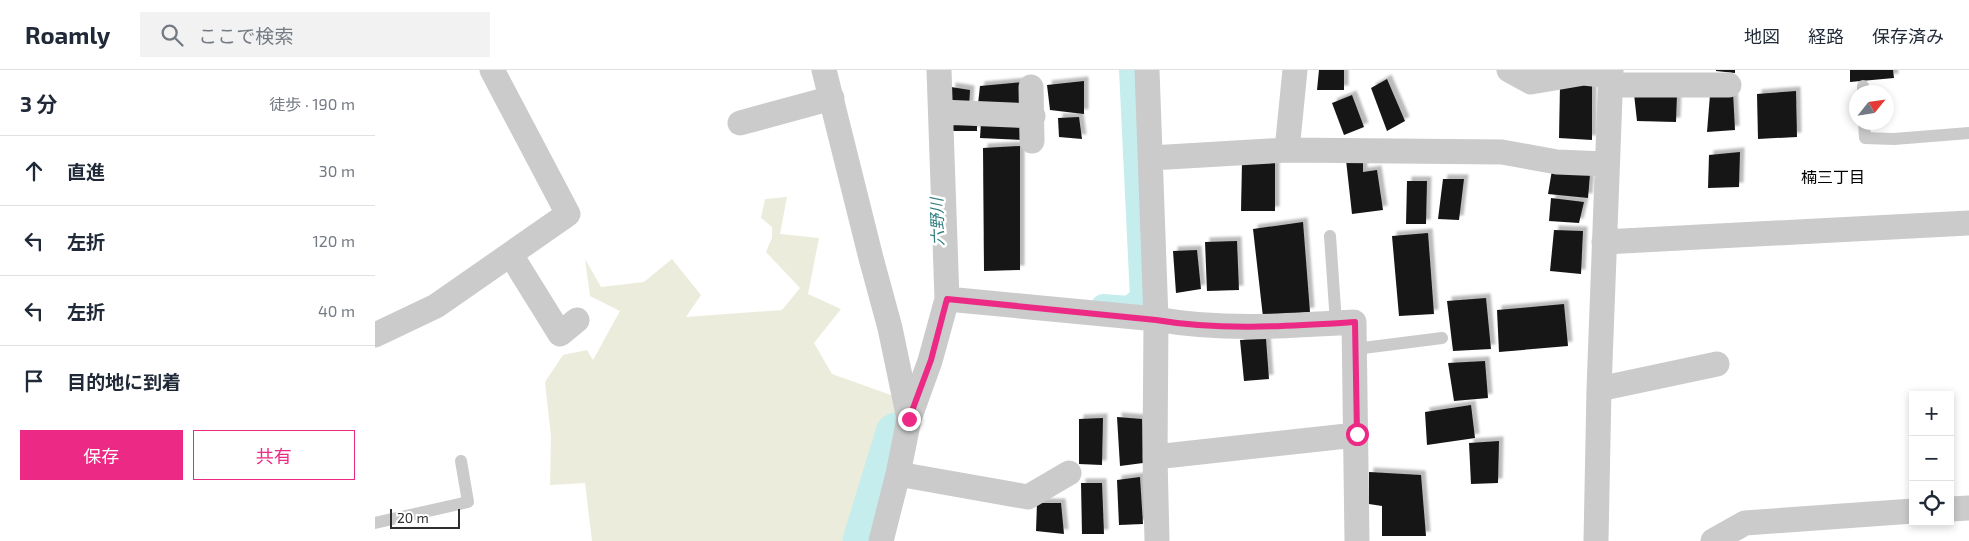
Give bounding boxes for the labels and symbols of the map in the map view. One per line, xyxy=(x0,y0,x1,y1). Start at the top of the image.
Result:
north arrow xyxy=(1849,85,1894,130)
district label: 楠三丁目 xyxy=(1801,167,1865,186)
water label: 六野川 xyxy=(926,196,947,246)
route end xyxy=(898,408,921,431)
route start xyxy=(1346,423,1369,446)
scale bar xyxy=(390,506,460,529)

